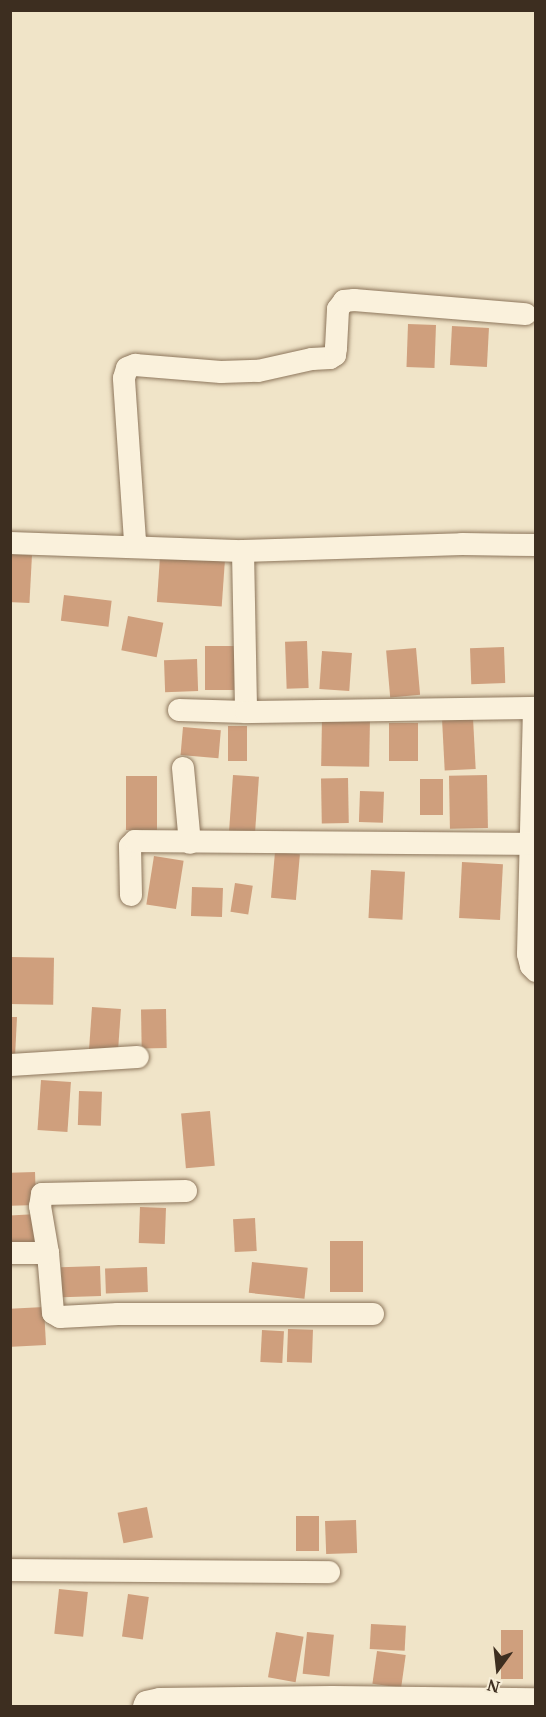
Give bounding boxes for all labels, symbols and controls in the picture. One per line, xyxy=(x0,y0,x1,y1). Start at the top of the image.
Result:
north arrow xyxy=(468,1639,528,1699)
text: N xyxy=(485,1674,502,1699)

